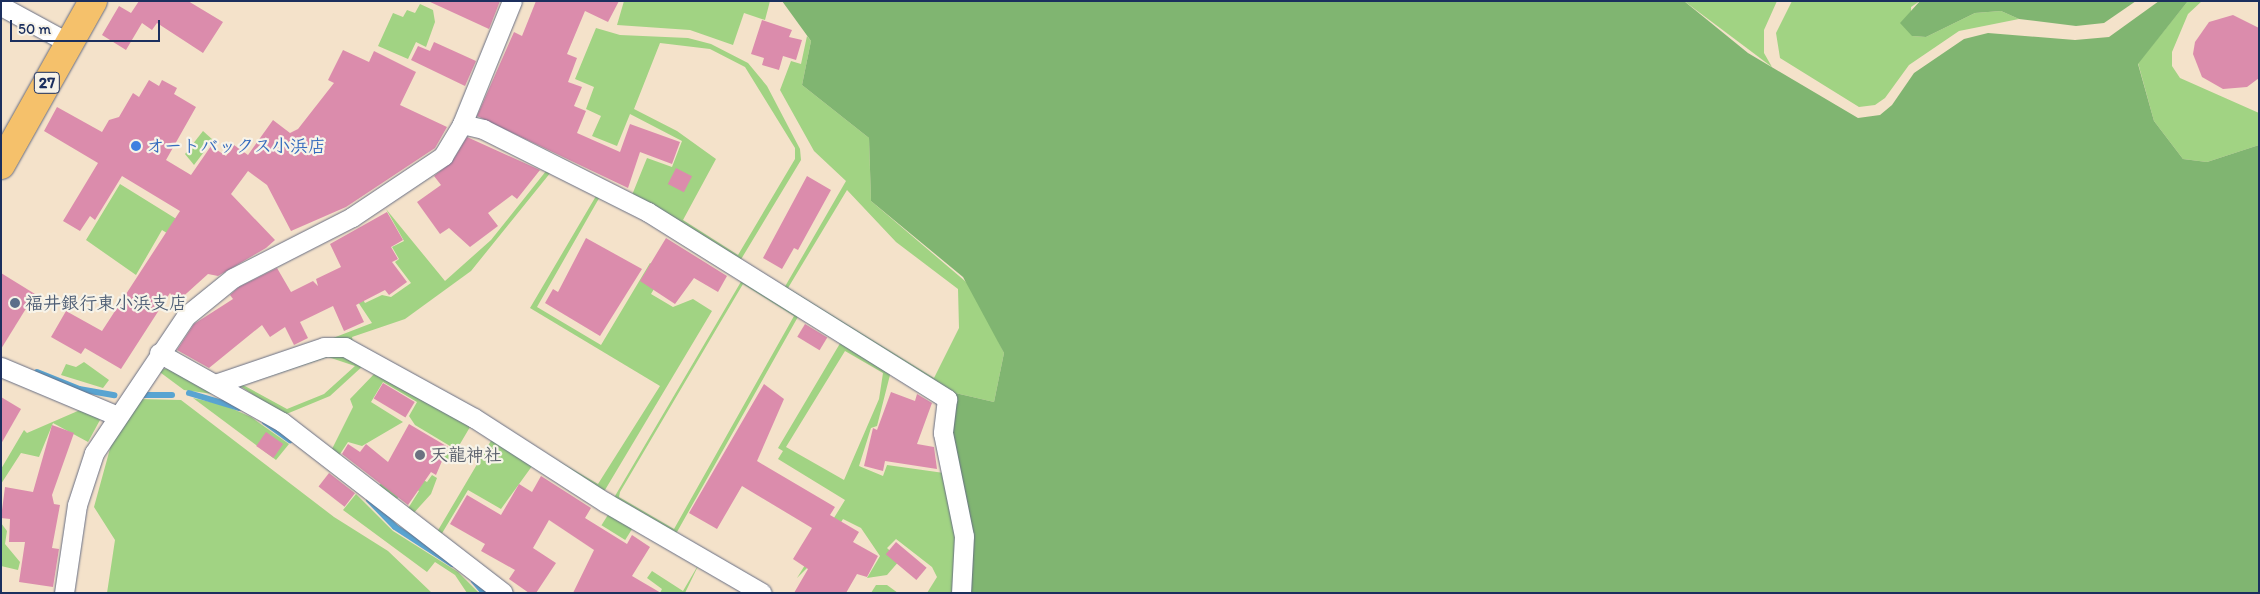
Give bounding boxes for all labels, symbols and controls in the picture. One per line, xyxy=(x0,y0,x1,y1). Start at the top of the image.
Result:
scale bar xyxy=(12,10,162,42)
text: 50 m xyxy=(18,20,51,38)
road number: 27 xyxy=(33,70,61,96)
place label: オートバックス小浜店 xyxy=(146,135,326,157)
marker: オートバックス小浜店 xyxy=(130,140,142,152)
place label: 福井銀行東小浜支店 xyxy=(25,292,187,314)
marker: 福井銀行東小浜支店 xyxy=(9,297,21,309)
place label: 天龍神社 xyxy=(430,444,502,466)
marker: 天龍神社 xyxy=(414,449,426,461)

